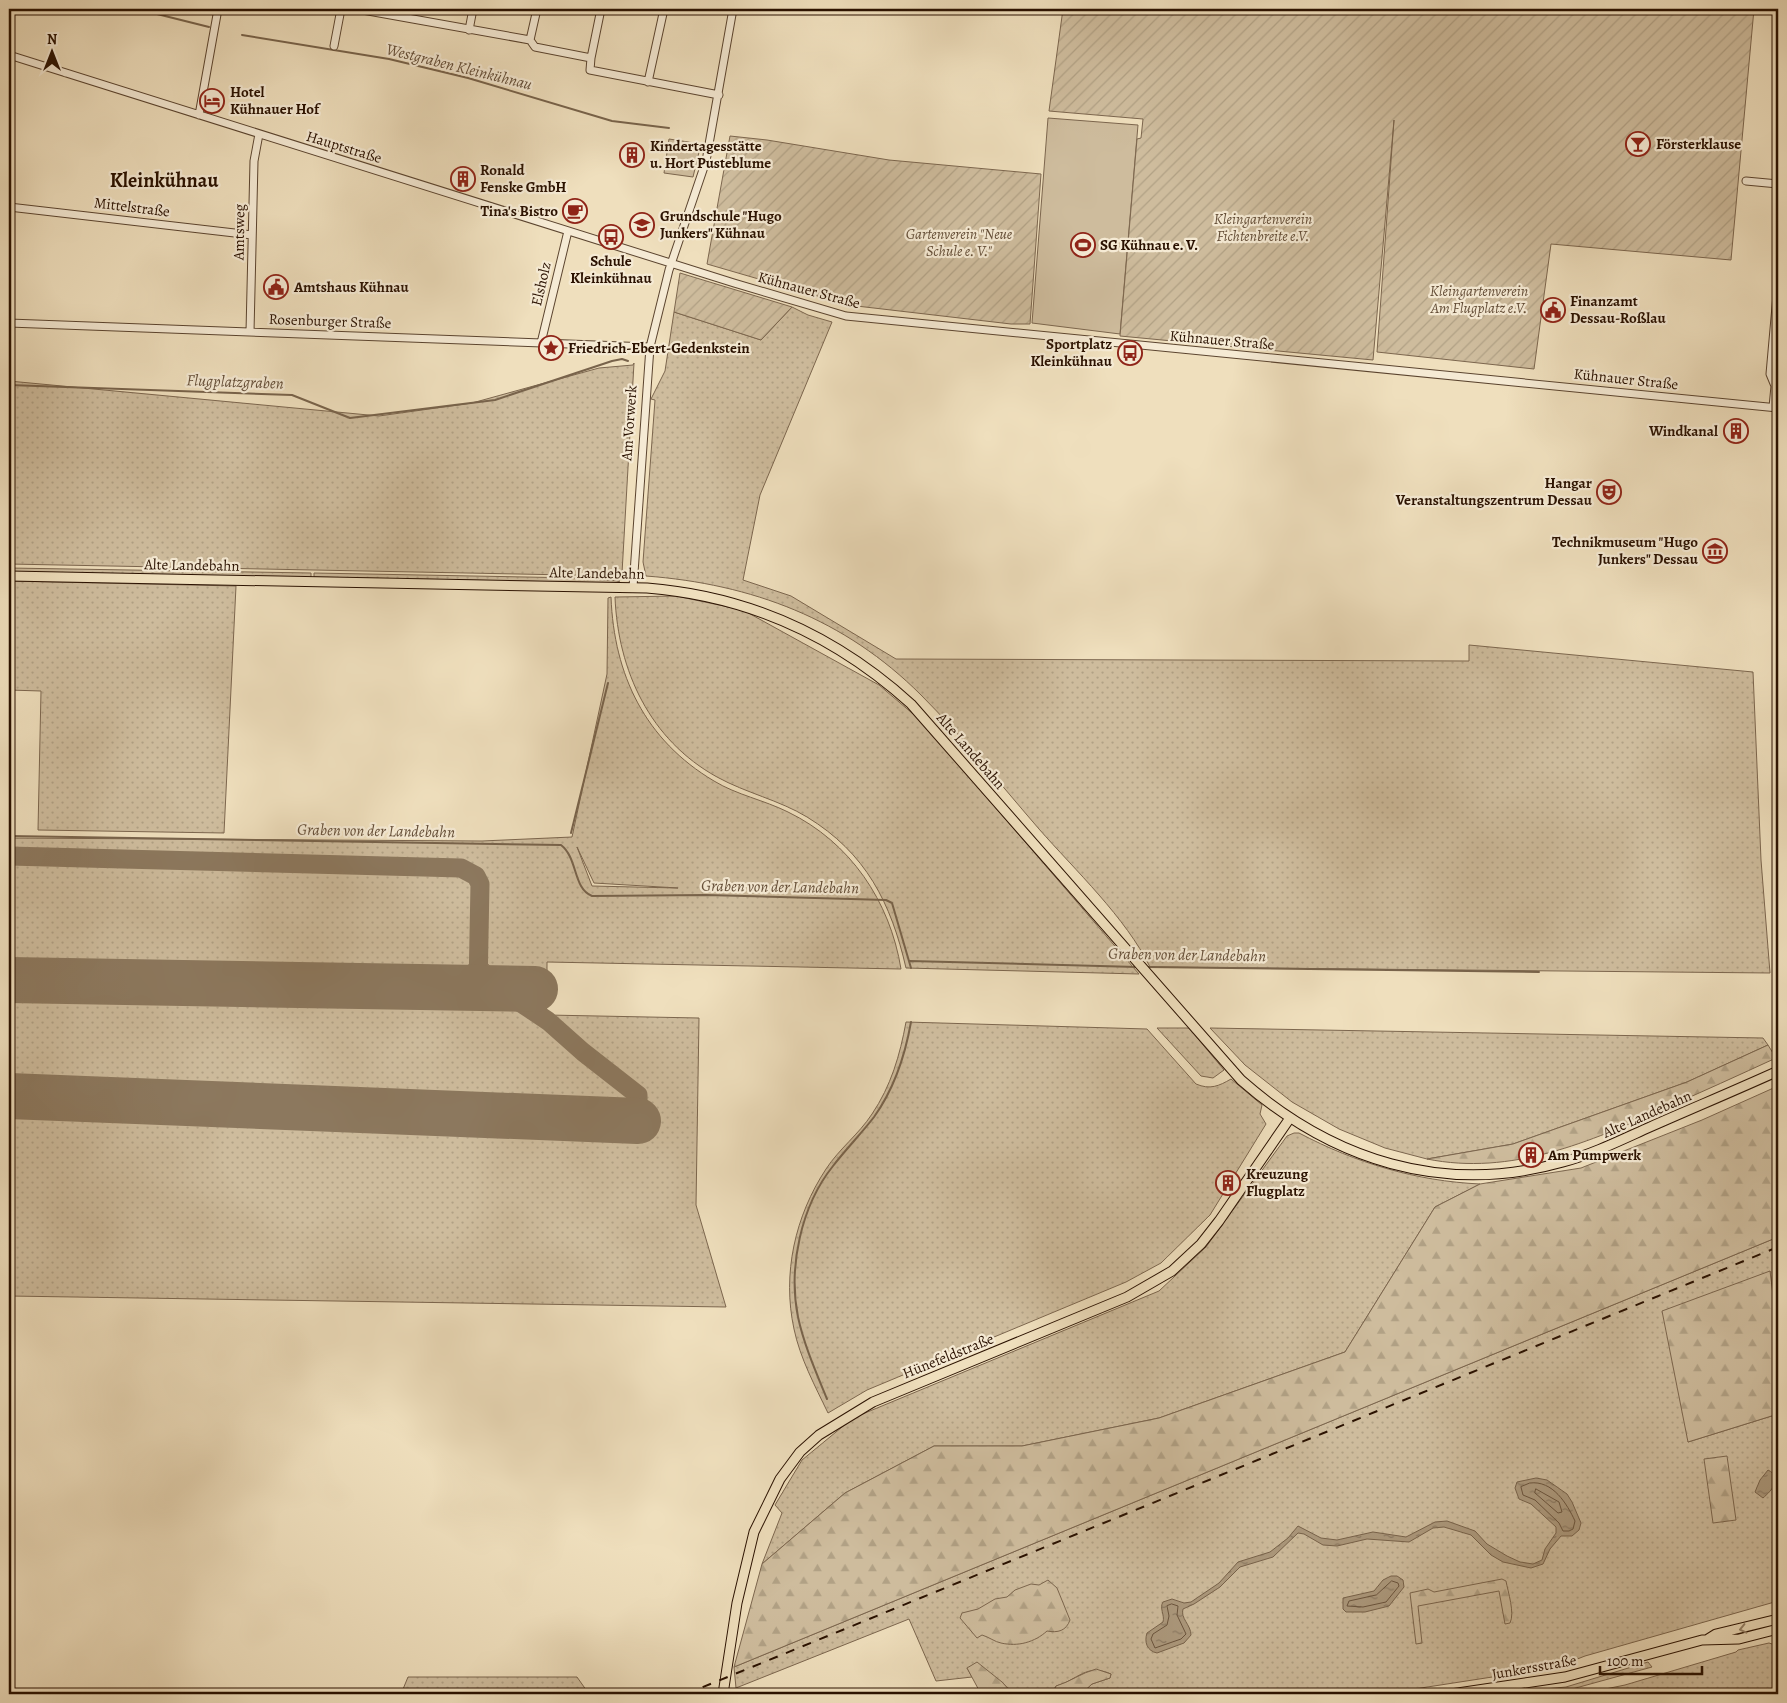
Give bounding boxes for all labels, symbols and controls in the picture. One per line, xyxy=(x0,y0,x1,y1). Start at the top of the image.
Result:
north arrow xyxy=(28,28,78,78)
text: N xyxy=(47,30,57,49)
water label: Westgraben Kleinkühnau xyxy=(384,38,534,96)
place label: Hotel Kühnauer Hof xyxy=(230,82,321,119)
hotel icon: Hotel Kühnauer Hof xyxy=(199,88,225,114)
street label: Hauptstraße xyxy=(304,126,385,168)
bar icon: Försterklause xyxy=(1625,131,1651,157)
place label: Försterklause xyxy=(1656,134,1741,154)
place label: Kindertagesstätte u. Hort Pusteblume xyxy=(650,136,771,173)
building icon: Kindertagesstätte u. Hort Pusteblume xyxy=(619,142,645,168)
place label: Ronald Fenske GmbH xyxy=(480,160,566,197)
building icon: Ronald Fenske GmbH xyxy=(450,166,476,192)
district label: Kleinkühnau xyxy=(110,167,218,194)
street label: Mittelstraße xyxy=(93,192,171,222)
cafe icon: Tina's Bistro xyxy=(562,198,588,224)
place label: Tina's Bistro xyxy=(481,201,558,221)
street label: Amtsweg xyxy=(228,203,249,261)
place label: Grundschule "Hugo Junkers" Kühnau xyxy=(660,206,782,243)
park label: Kleingartenverein Fichtenbreite e.V. xyxy=(1214,209,1312,246)
school or university icon: Grundschule "Hugo Junkers" Kühnau xyxy=(629,212,655,238)
bus stop icon: Schule Kleinkühnau xyxy=(598,224,624,250)
park label: Gartenverein "Neue Schule e. V." xyxy=(906,224,1013,261)
sports icon: SG Kühnau e. V. xyxy=(1070,232,1096,258)
place label: SG Kühnau e. V. xyxy=(1100,235,1198,255)
place label: Schule Kleinkühnau xyxy=(570,251,653,288)
street label: Elsholz xyxy=(526,260,556,308)
street label: Kühnauer Straße xyxy=(756,267,863,313)
public building icon: Amtshaus Kühnau xyxy=(263,274,289,300)
place label: Amtshaus Kühnau xyxy=(293,277,410,297)
park label: Kleingartenverein Am Flugplatz e.V. xyxy=(1430,281,1528,318)
place label: Finanzamt Dessau-Roßlau xyxy=(1570,291,1666,328)
public building icon: Finanzamt Dessau-Roßlau xyxy=(1540,297,1566,323)
street label: Rosenburger Straße xyxy=(268,309,392,333)
street label: Kühnauer Straße xyxy=(1169,325,1275,355)
place label: Sportplatz Kleinkühnau xyxy=(1031,334,1113,371)
place icon: Friedrich-Ebert-Gedenkstein xyxy=(538,335,564,361)
place label: Friedrich-Ebert-Gedenkstein xyxy=(568,338,750,358)
bus stop icon: Sportplatz Kleinkühnau xyxy=(1117,340,1143,366)
street label: Kühnauer Straße xyxy=(1573,364,1680,394)
water label: Flugplatzgraben xyxy=(186,369,284,395)
street label: Am Vorwerk xyxy=(616,384,642,462)
building icon: Windkanal xyxy=(1723,418,1749,444)
place label: Windkanal xyxy=(1648,421,1718,441)
place label: Hangar Veranstaltungszentrum Dessau xyxy=(1395,473,1593,510)
theatre icon: Hangar Veranstaltungszentrum Dessau xyxy=(1596,479,1622,505)
place label: Technikmuseum "Hugo Junkers" Dessau xyxy=(1552,532,1699,569)
museum icon: Technikmuseum "Hugo Junkers" Dessau xyxy=(1702,538,1728,564)
street label: Alte Landebahn xyxy=(143,554,240,576)
street label: Alte Landebahn xyxy=(548,562,645,584)
street label: Alte Landebahn xyxy=(932,708,1010,793)
water label: Graben von der Landebahn xyxy=(297,819,455,843)
water label: Graben von der Landebahn xyxy=(701,875,859,899)
water label: Graben von der Landebahn xyxy=(1108,943,1266,967)
street label: Alte Landebahn xyxy=(1599,1086,1695,1143)
building icon: Am Pumpwerk xyxy=(1518,1142,1544,1168)
place label: Am Pumpwerk xyxy=(1547,1145,1641,1165)
place label: Kreuzung Flugplatz xyxy=(1246,1164,1308,1201)
building icon: Kreuzung Flugplatz xyxy=(1215,1170,1241,1196)
street label: Hünefeldstraße xyxy=(899,1329,997,1383)
one-way arrow xyxy=(1738,1623,1747,1634)
scale bar xyxy=(1600,1643,1702,1675)
street label: Junkersstraße xyxy=(1490,1650,1578,1684)
text: 100 m xyxy=(1607,1651,1644,1671)

